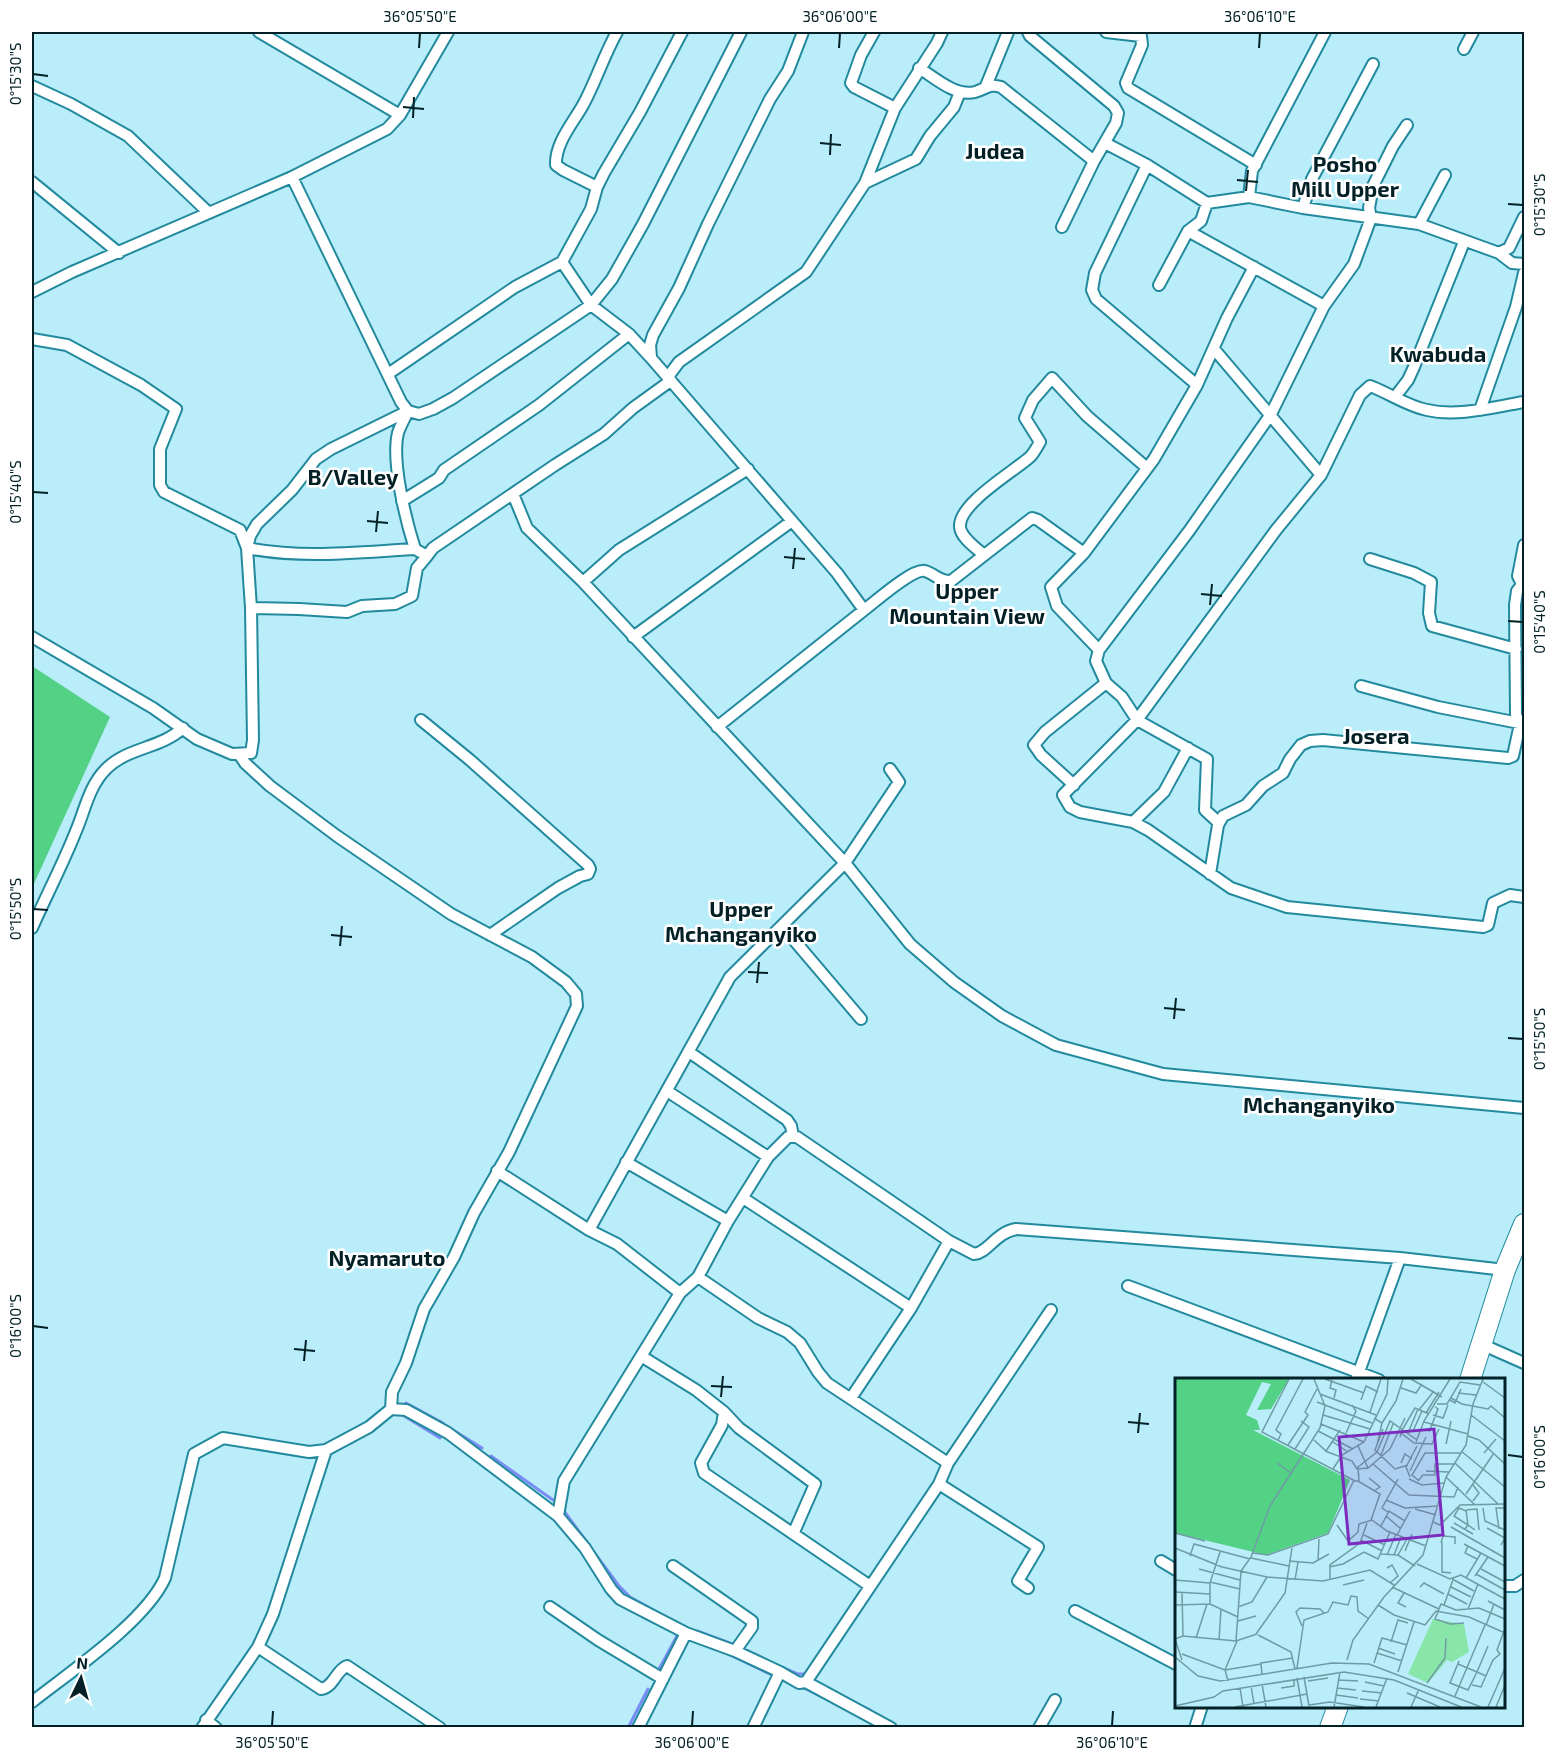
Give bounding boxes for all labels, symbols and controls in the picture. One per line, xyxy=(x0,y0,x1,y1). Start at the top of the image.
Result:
text: 36°05'50"E xyxy=(383,7,457,25)
text: 36°06'00"E xyxy=(803,7,877,25)
text: 36°06'10"E xyxy=(1224,7,1296,25)
text: 0°15'30"S xyxy=(6,43,24,105)
district label: Judea xyxy=(965,137,1025,163)
district label: Posho Mill Upper xyxy=(1291,150,1400,201)
text: 0°15'30"S xyxy=(1530,174,1548,236)
district label: Kwabuda xyxy=(1390,340,1486,366)
text: 0°15'40"S xyxy=(6,460,24,524)
district label: B/Valley xyxy=(307,463,399,490)
district label: Upper Mountain View xyxy=(889,577,1045,628)
text: 0°15'40"S xyxy=(1530,590,1548,654)
district label: Josera xyxy=(1342,722,1410,748)
text: 0°15'50"S xyxy=(6,878,24,940)
district label: Upper Mchanganyiko xyxy=(665,895,817,947)
text: 0°15'50"S xyxy=(1530,1008,1548,1070)
district label: Mchanganyiko xyxy=(1243,1091,1395,1118)
district label: Nyamaruto xyxy=(328,1244,446,1271)
text: 0°16'00"S xyxy=(6,1294,24,1358)
inset map xyxy=(1175,1378,1505,1708)
text: 0°16'00"S xyxy=(1530,1425,1548,1489)
north arrow xyxy=(51,1648,111,1708)
text: N xyxy=(76,1653,89,1673)
text: 36°05'50"E xyxy=(235,1733,309,1751)
text: 36°06'00"E xyxy=(655,1733,729,1751)
text: 36°06'10"E xyxy=(1076,1733,1148,1751)

